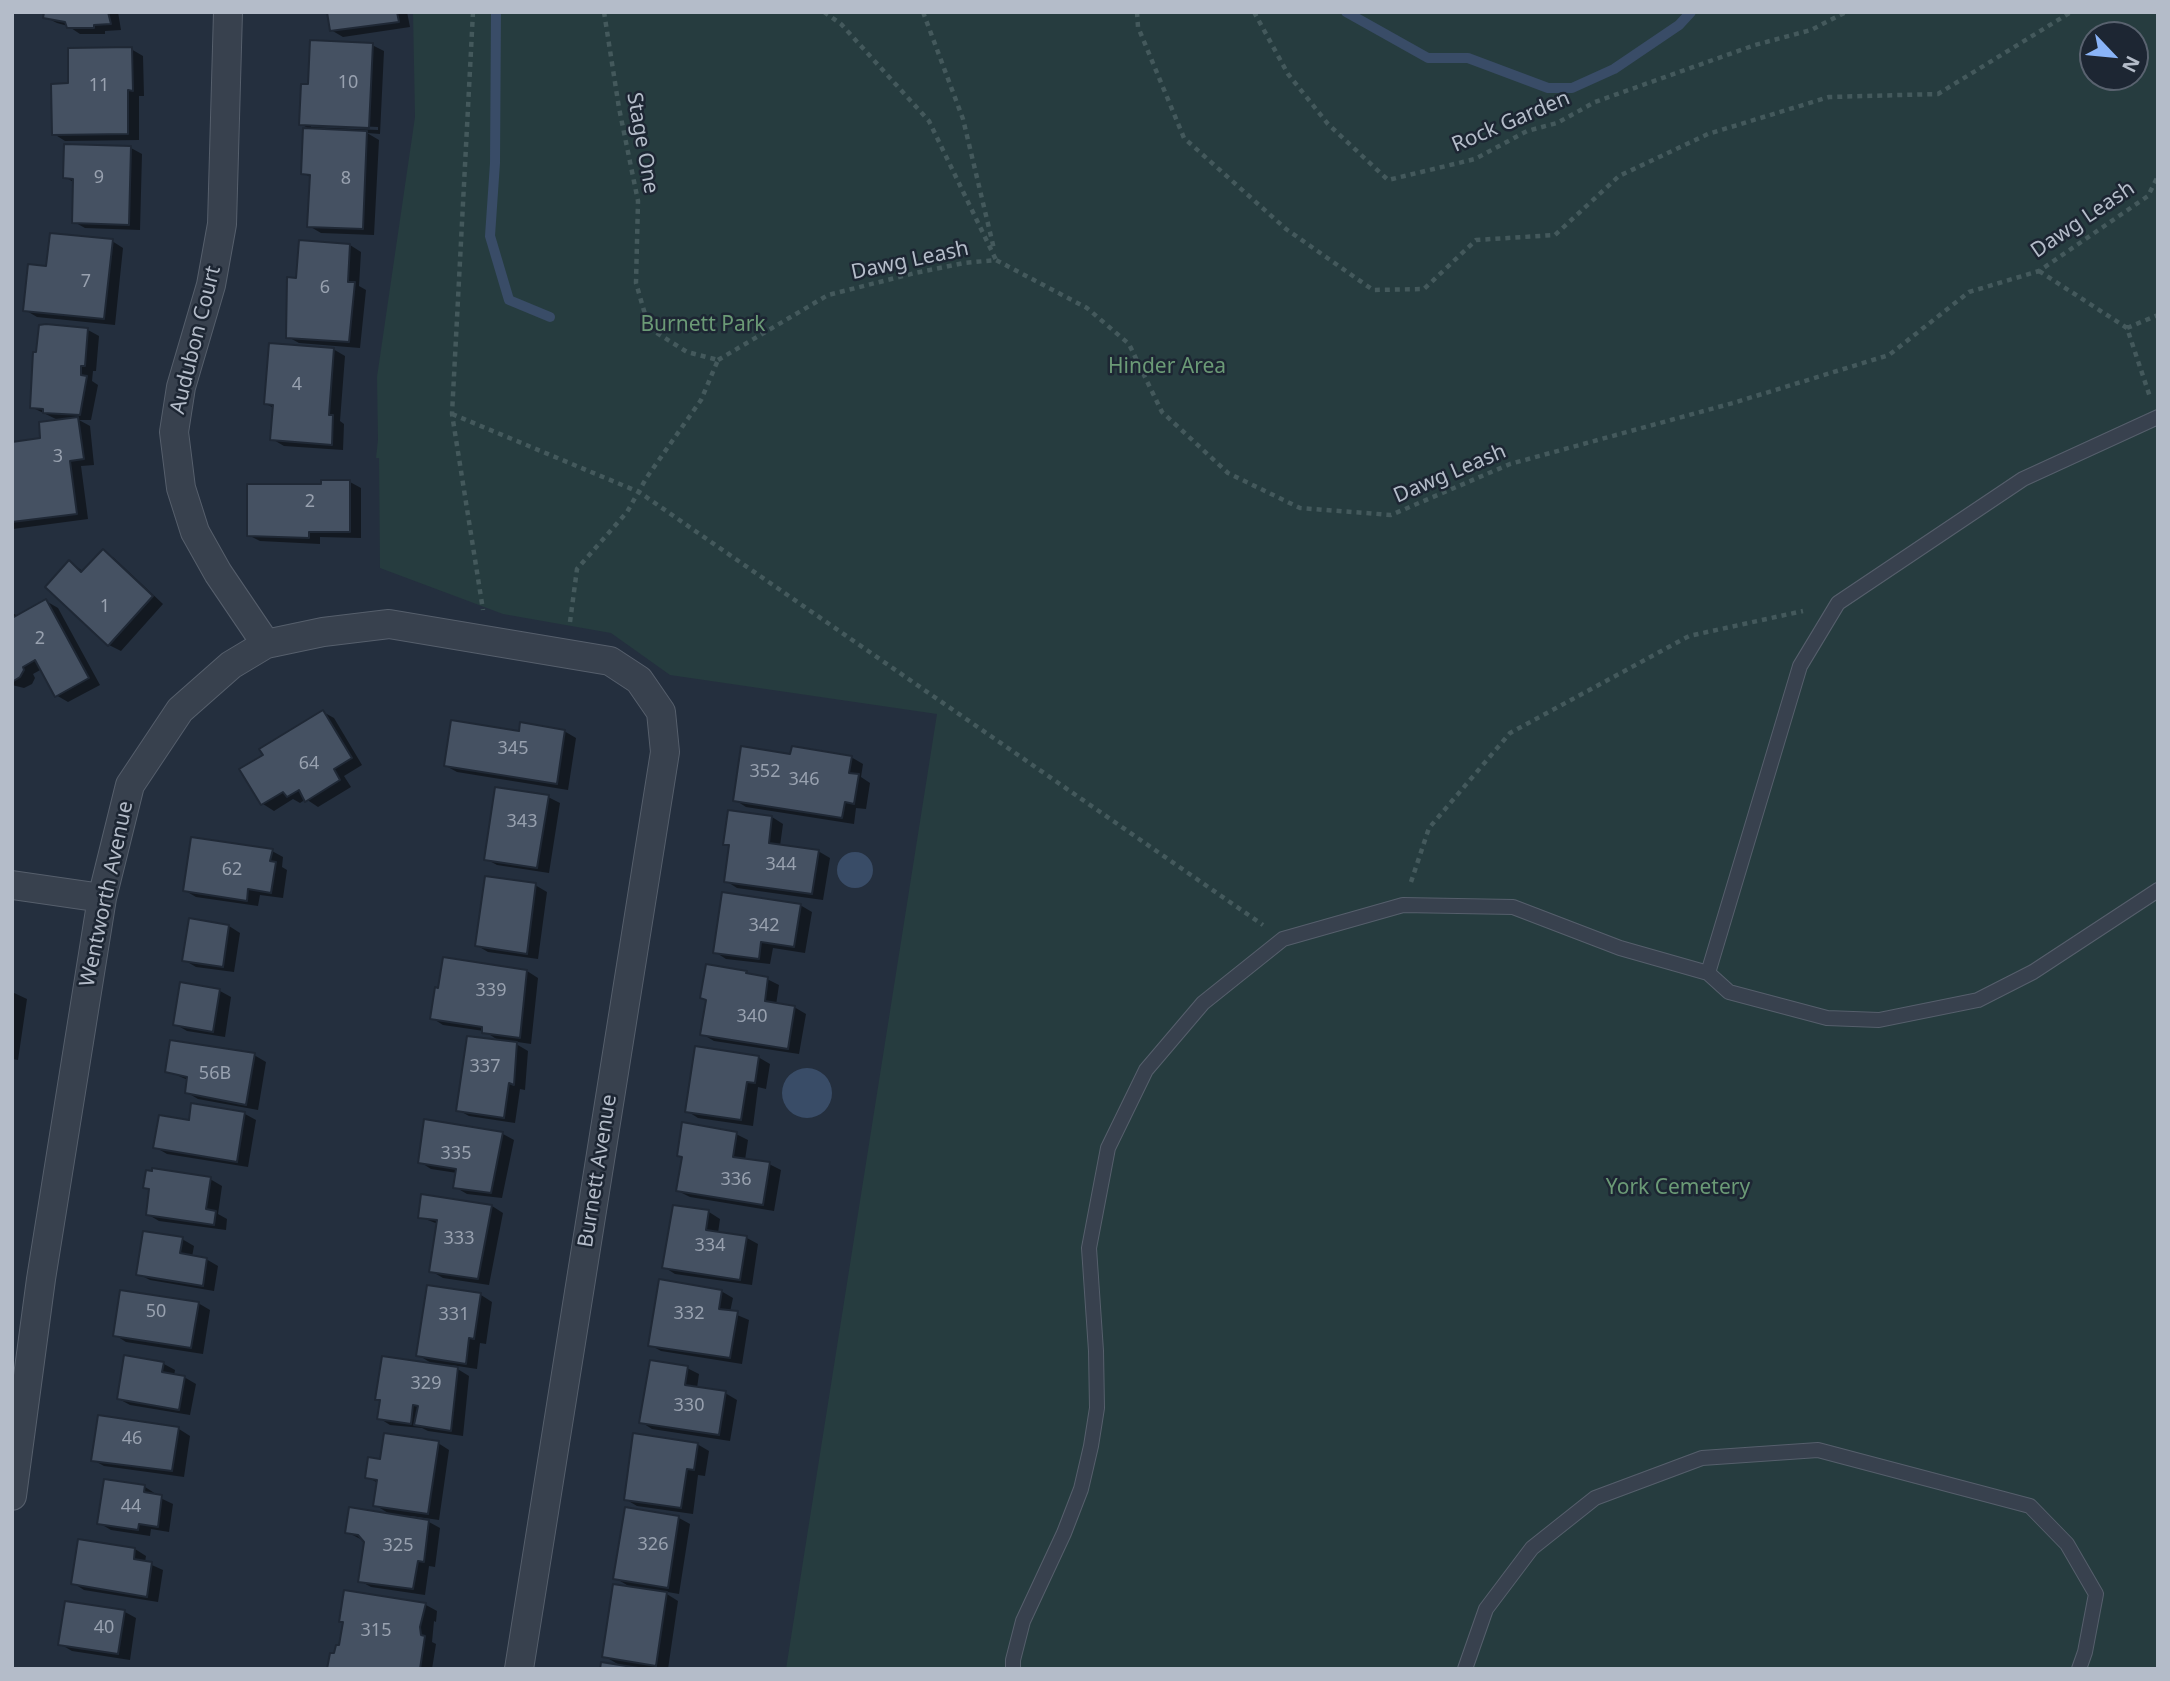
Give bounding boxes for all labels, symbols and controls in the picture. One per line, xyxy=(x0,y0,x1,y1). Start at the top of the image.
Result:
north arrow xyxy=(2079,21,2149,91)
text: N xyxy=(2116,52,2146,77)
house number: 10 xyxy=(338,72,358,94)
house number: 11 xyxy=(89,75,109,97)
street label: Rock Garden xyxy=(1448,86,1574,158)
street label: Stage One xyxy=(621,90,663,196)
house number: 9 xyxy=(94,167,104,189)
house number: 8 xyxy=(341,168,351,190)
street label: Dawg Leash xyxy=(2026,176,2140,264)
street label: Dawg Leash xyxy=(849,236,971,286)
street label: Audubon Court xyxy=(165,263,227,417)
house number: 7 xyxy=(81,271,91,293)
house number: 6 xyxy=(320,277,330,299)
park label: Burnett Park xyxy=(640,312,766,338)
park label: Hinder Area xyxy=(1108,354,1226,380)
house number: 4 xyxy=(292,374,302,396)
street label: Dawg Leash xyxy=(1390,439,1510,509)
house number: 3 xyxy=(53,446,63,468)
house number: 2 xyxy=(305,491,315,513)
house number: 1 xyxy=(100,596,110,618)
house number: 2 xyxy=(35,628,45,650)
house number: 345 xyxy=(498,738,528,760)
house number: 64 xyxy=(299,753,319,775)
house number: 352 xyxy=(750,761,780,783)
house number: 346 xyxy=(789,769,819,791)
street label: Wentworth Avenue xyxy=(75,799,139,989)
house number: 343 xyxy=(507,811,537,833)
house number: 344 xyxy=(766,854,796,876)
house number: 62 xyxy=(222,859,242,881)
house number: 342 xyxy=(749,915,779,937)
house number: 339 xyxy=(476,980,506,1002)
house number: 340 xyxy=(737,1006,767,1028)
house number: 337 xyxy=(470,1056,500,1078)
house number: 56B xyxy=(199,1063,231,1085)
street label: Burnett Avenue xyxy=(573,1093,623,1249)
house number: 335 xyxy=(441,1143,471,1165)
house number: 336 xyxy=(721,1169,751,1191)
park label: York Cemetery xyxy=(1606,1175,1750,1201)
house number: 333 xyxy=(444,1228,474,1250)
house number: 334 xyxy=(695,1235,725,1257)
house number: 50 xyxy=(146,1301,166,1323)
house number: 332 xyxy=(674,1303,704,1325)
house number: 331 xyxy=(439,1304,469,1326)
house number: 329 xyxy=(411,1373,441,1395)
house number: 330 xyxy=(674,1395,704,1417)
house number: 46 xyxy=(122,1428,142,1450)
house number: 44 xyxy=(121,1496,141,1518)
house number: 326 xyxy=(638,1534,668,1556)
house number: 325 xyxy=(383,1535,413,1557)
house number: 40 xyxy=(94,1617,114,1639)
house number: 315 xyxy=(361,1620,391,1642)

